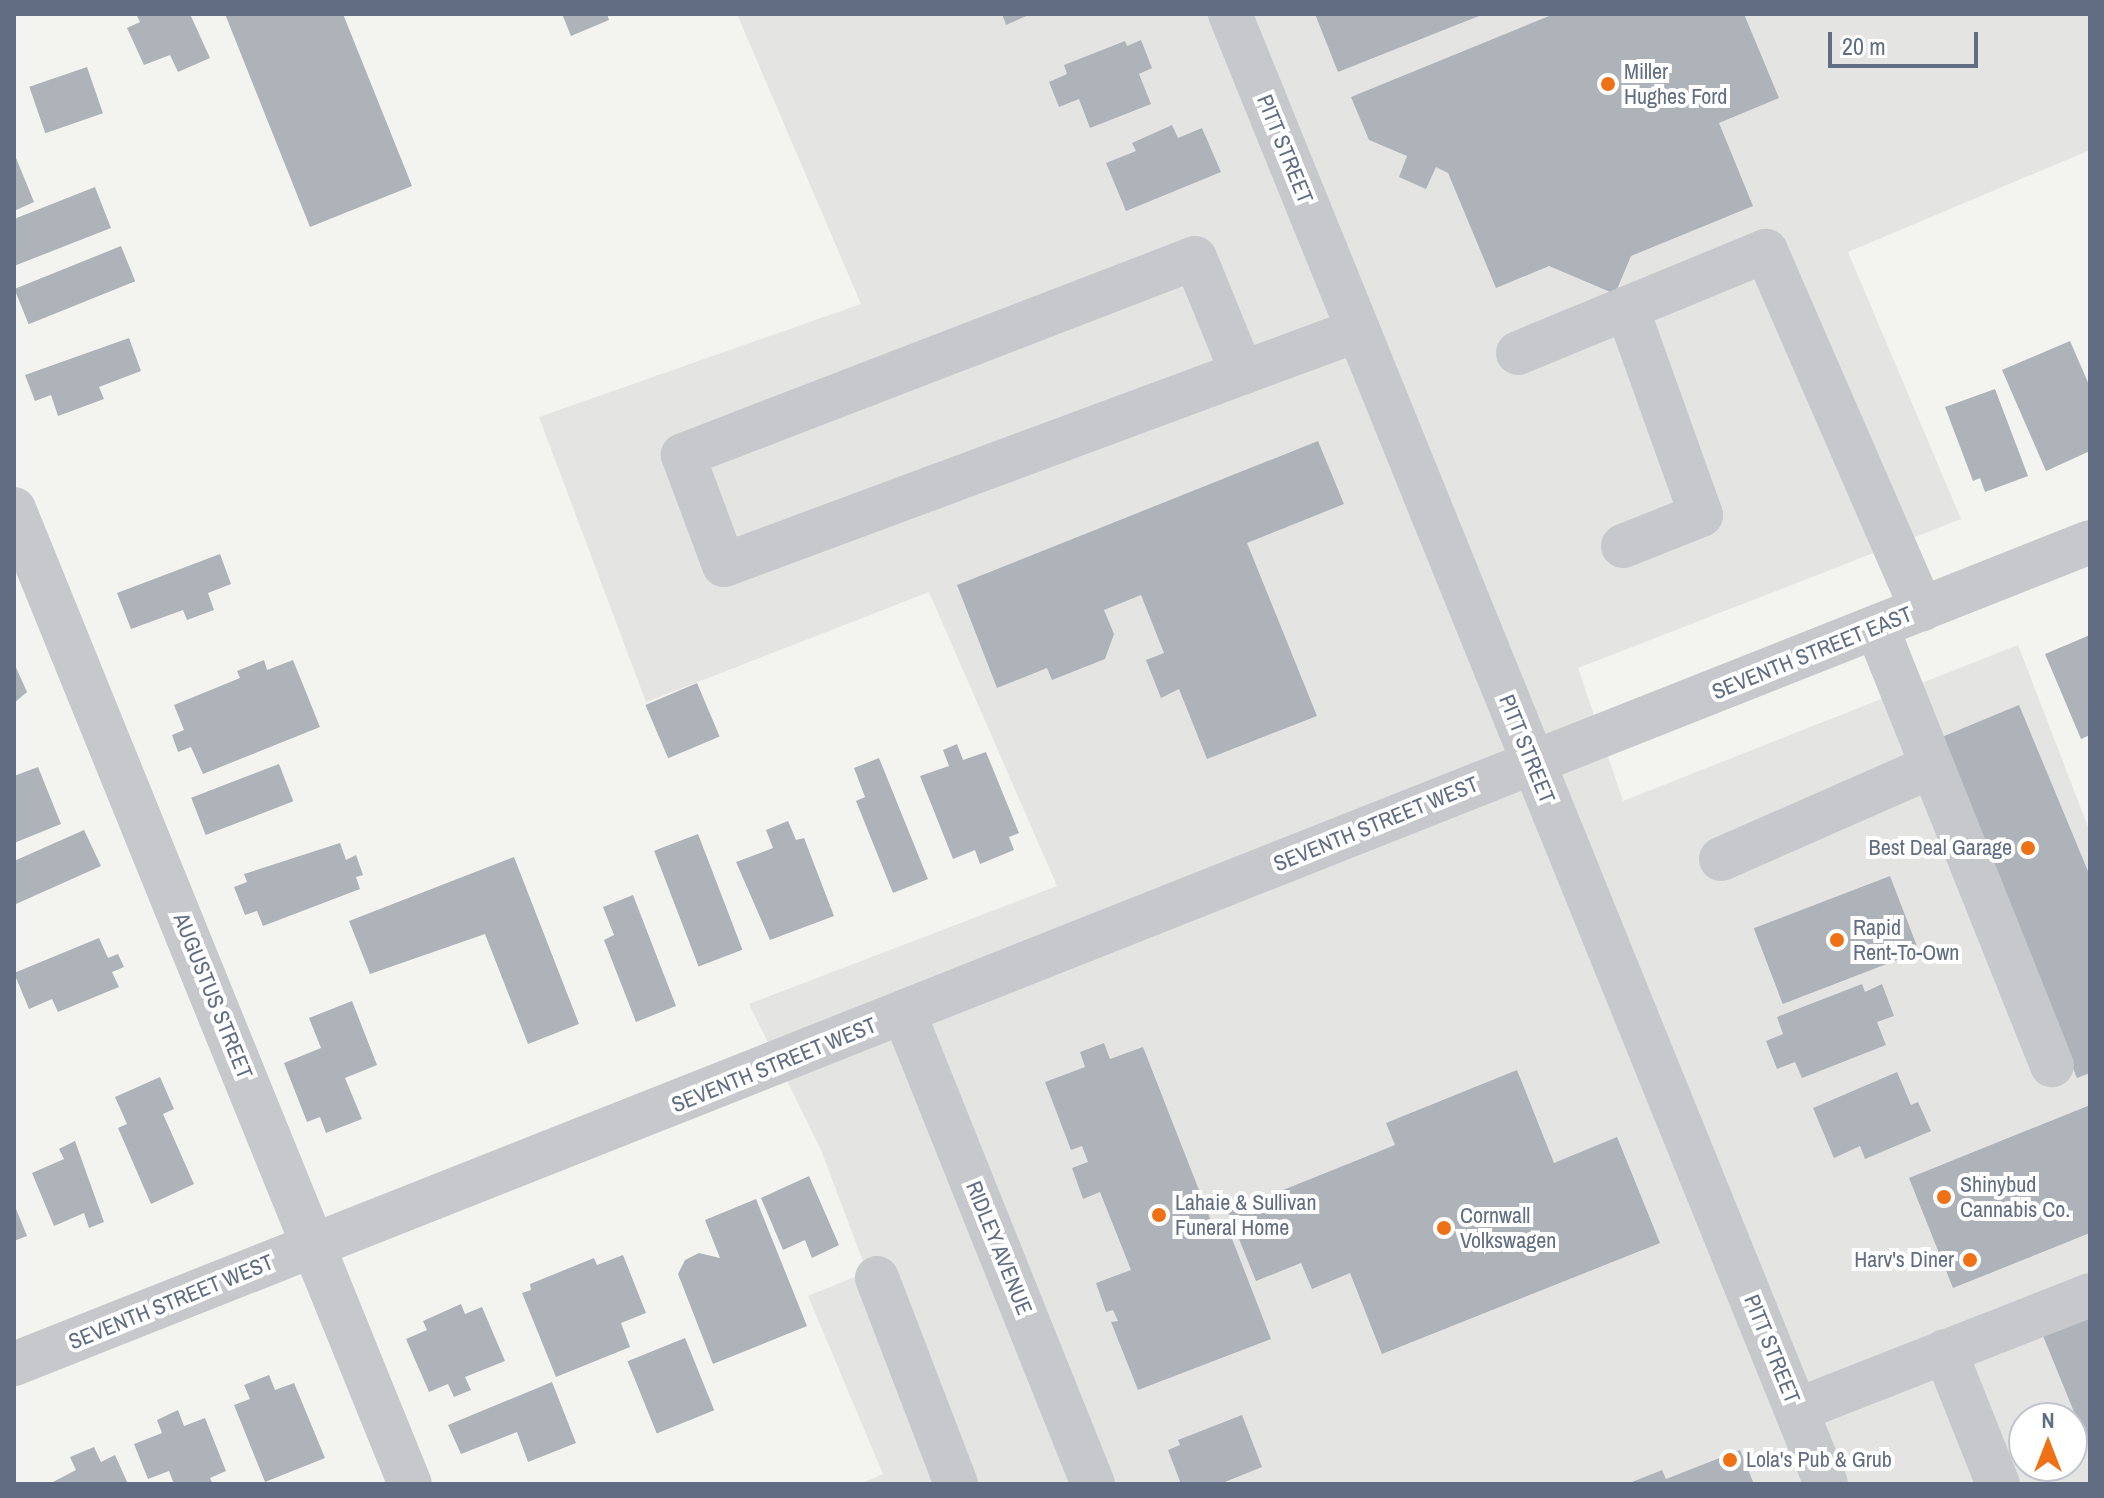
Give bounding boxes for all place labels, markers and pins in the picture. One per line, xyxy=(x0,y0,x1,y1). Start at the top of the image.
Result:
place label: Miller Hughes Ford xyxy=(1624,58,1727,110)
marker: Miller Hughes Ford xyxy=(1599,75,1617,93)
place label: Best Deal Garage xyxy=(1869,835,2012,861)
marker: Best Deal Garage xyxy=(2019,839,2037,857)
place label: Rapid Rent-To-Own xyxy=(1853,914,1959,966)
marker: Rapid Rent-To-Own xyxy=(1828,931,1846,949)
place label: Shinybud Cannabis Co. xyxy=(1960,1171,2070,1222)
marker: Shinybud Cannabis Co. xyxy=(1935,1188,1953,1206)
place label: Lahaie & Sullivan Funeral Home xyxy=(1175,1189,1316,1240)
place label: Cornwall Volkswagen xyxy=(1460,1202,1556,1254)
marker: Lahaie & Sullivan Funeral Home xyxy=(1150,1206,1168,1224)
marker: Cornwall Volkswagen xyxy=(1435,1219,1453,1237)
place label: Harv's Diner xyxy=(1854,1247,1954,1273)
marker: Harv's Diner xyxy=(1961,1251,1979,1269)
place label: Lola's Pub & Grub xyxy=(1746,1447,1892,1473)
marker: Lola's Pub & Grub xyxy=(1721,1451,1739,1469)

